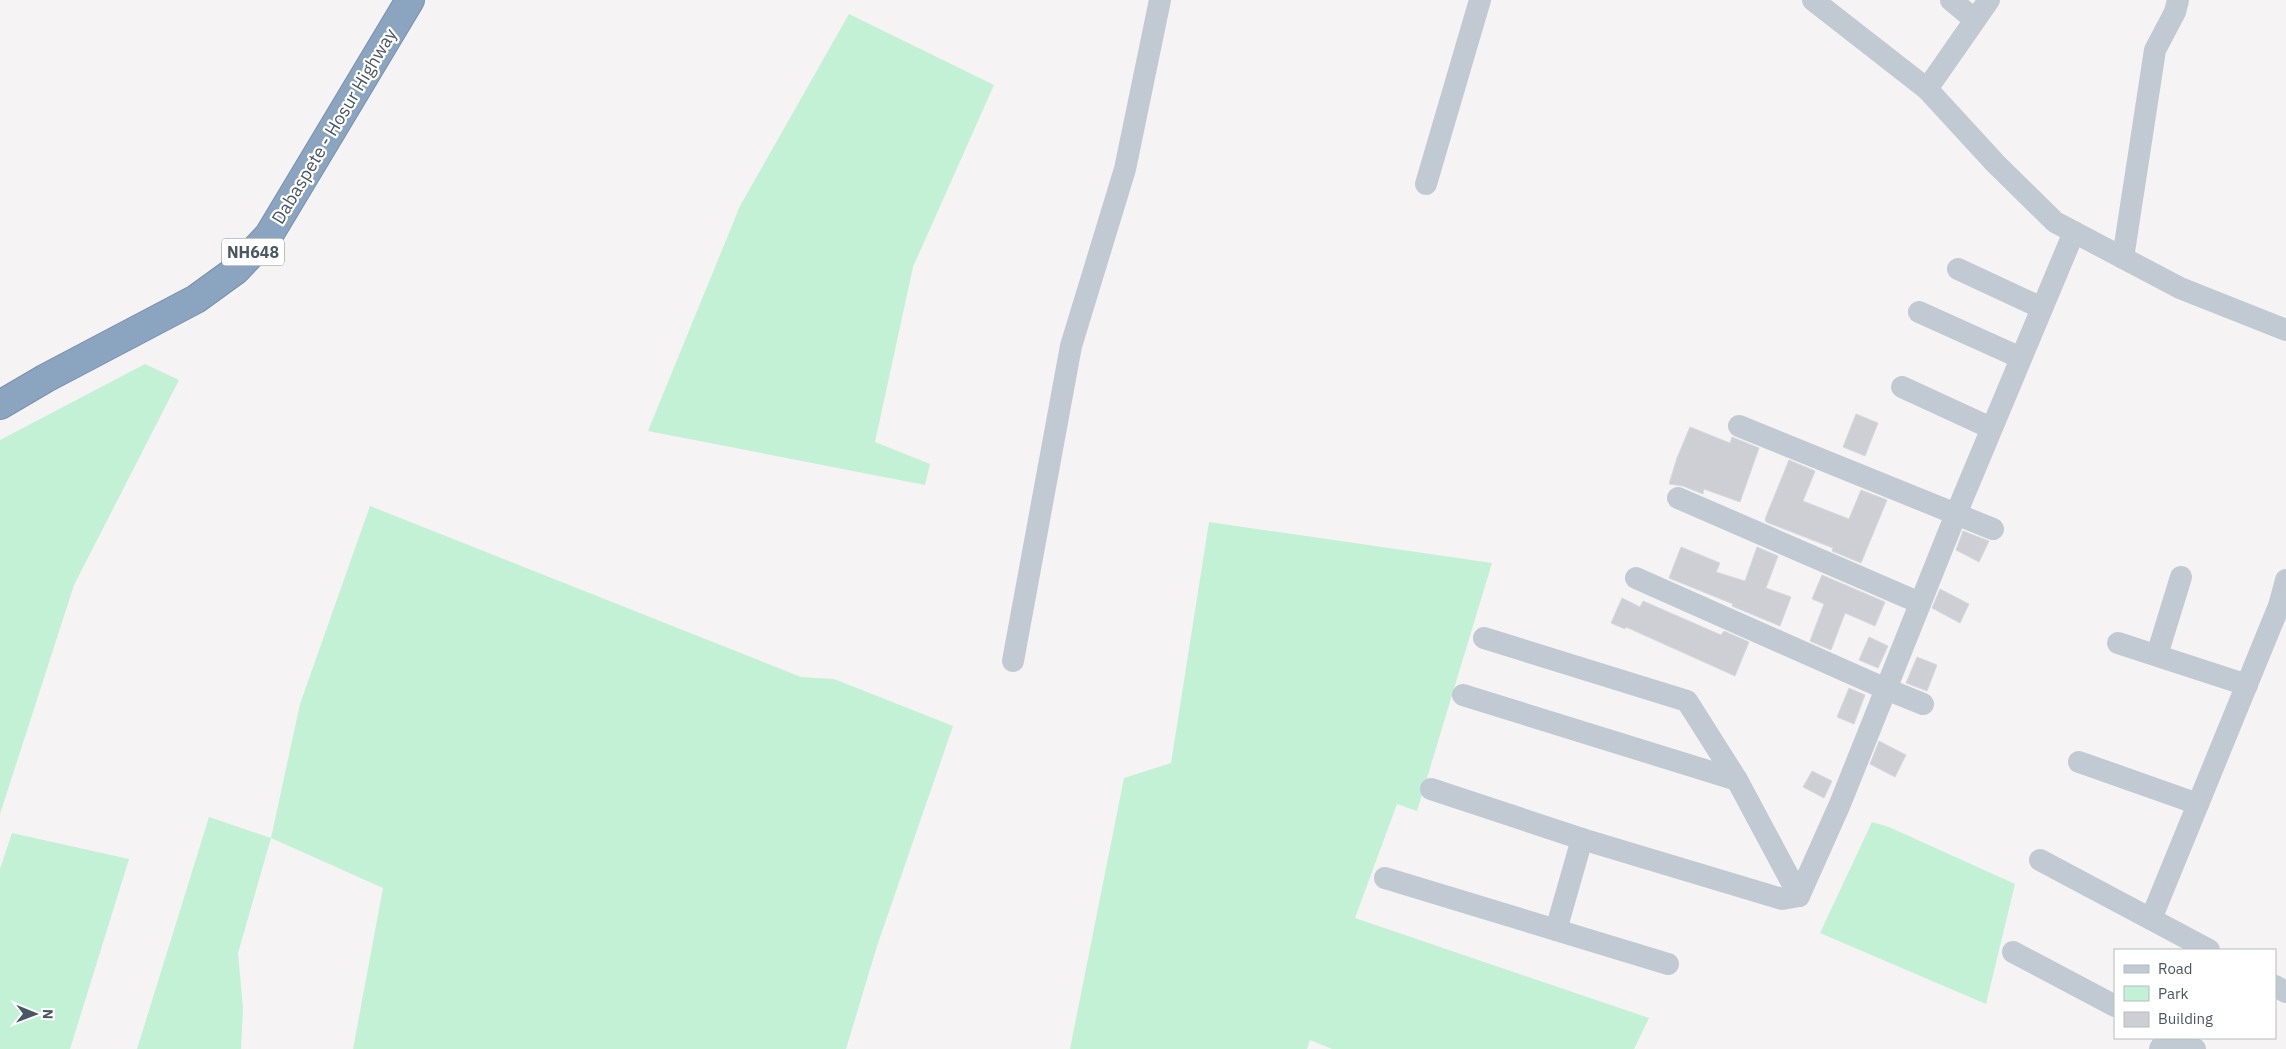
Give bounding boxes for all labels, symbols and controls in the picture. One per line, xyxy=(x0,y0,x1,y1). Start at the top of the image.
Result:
street label: Dabaspete - Hosur Highway xyxy=(266,24,402,228)
road number: NH648 xyxy=(222,238,284,266)
legend xyxy=(2114,949,2276,1039)
text: Road xyxy=(2158,959,2193,978)
text: Park xyxy=(2158,984,2188,1003)
north arrow xyxy=(10,989,60,1039)
text: N xyxy=(39,1009,57,1019)
text: Building xyxy=(2158,1009,2213,1028)

